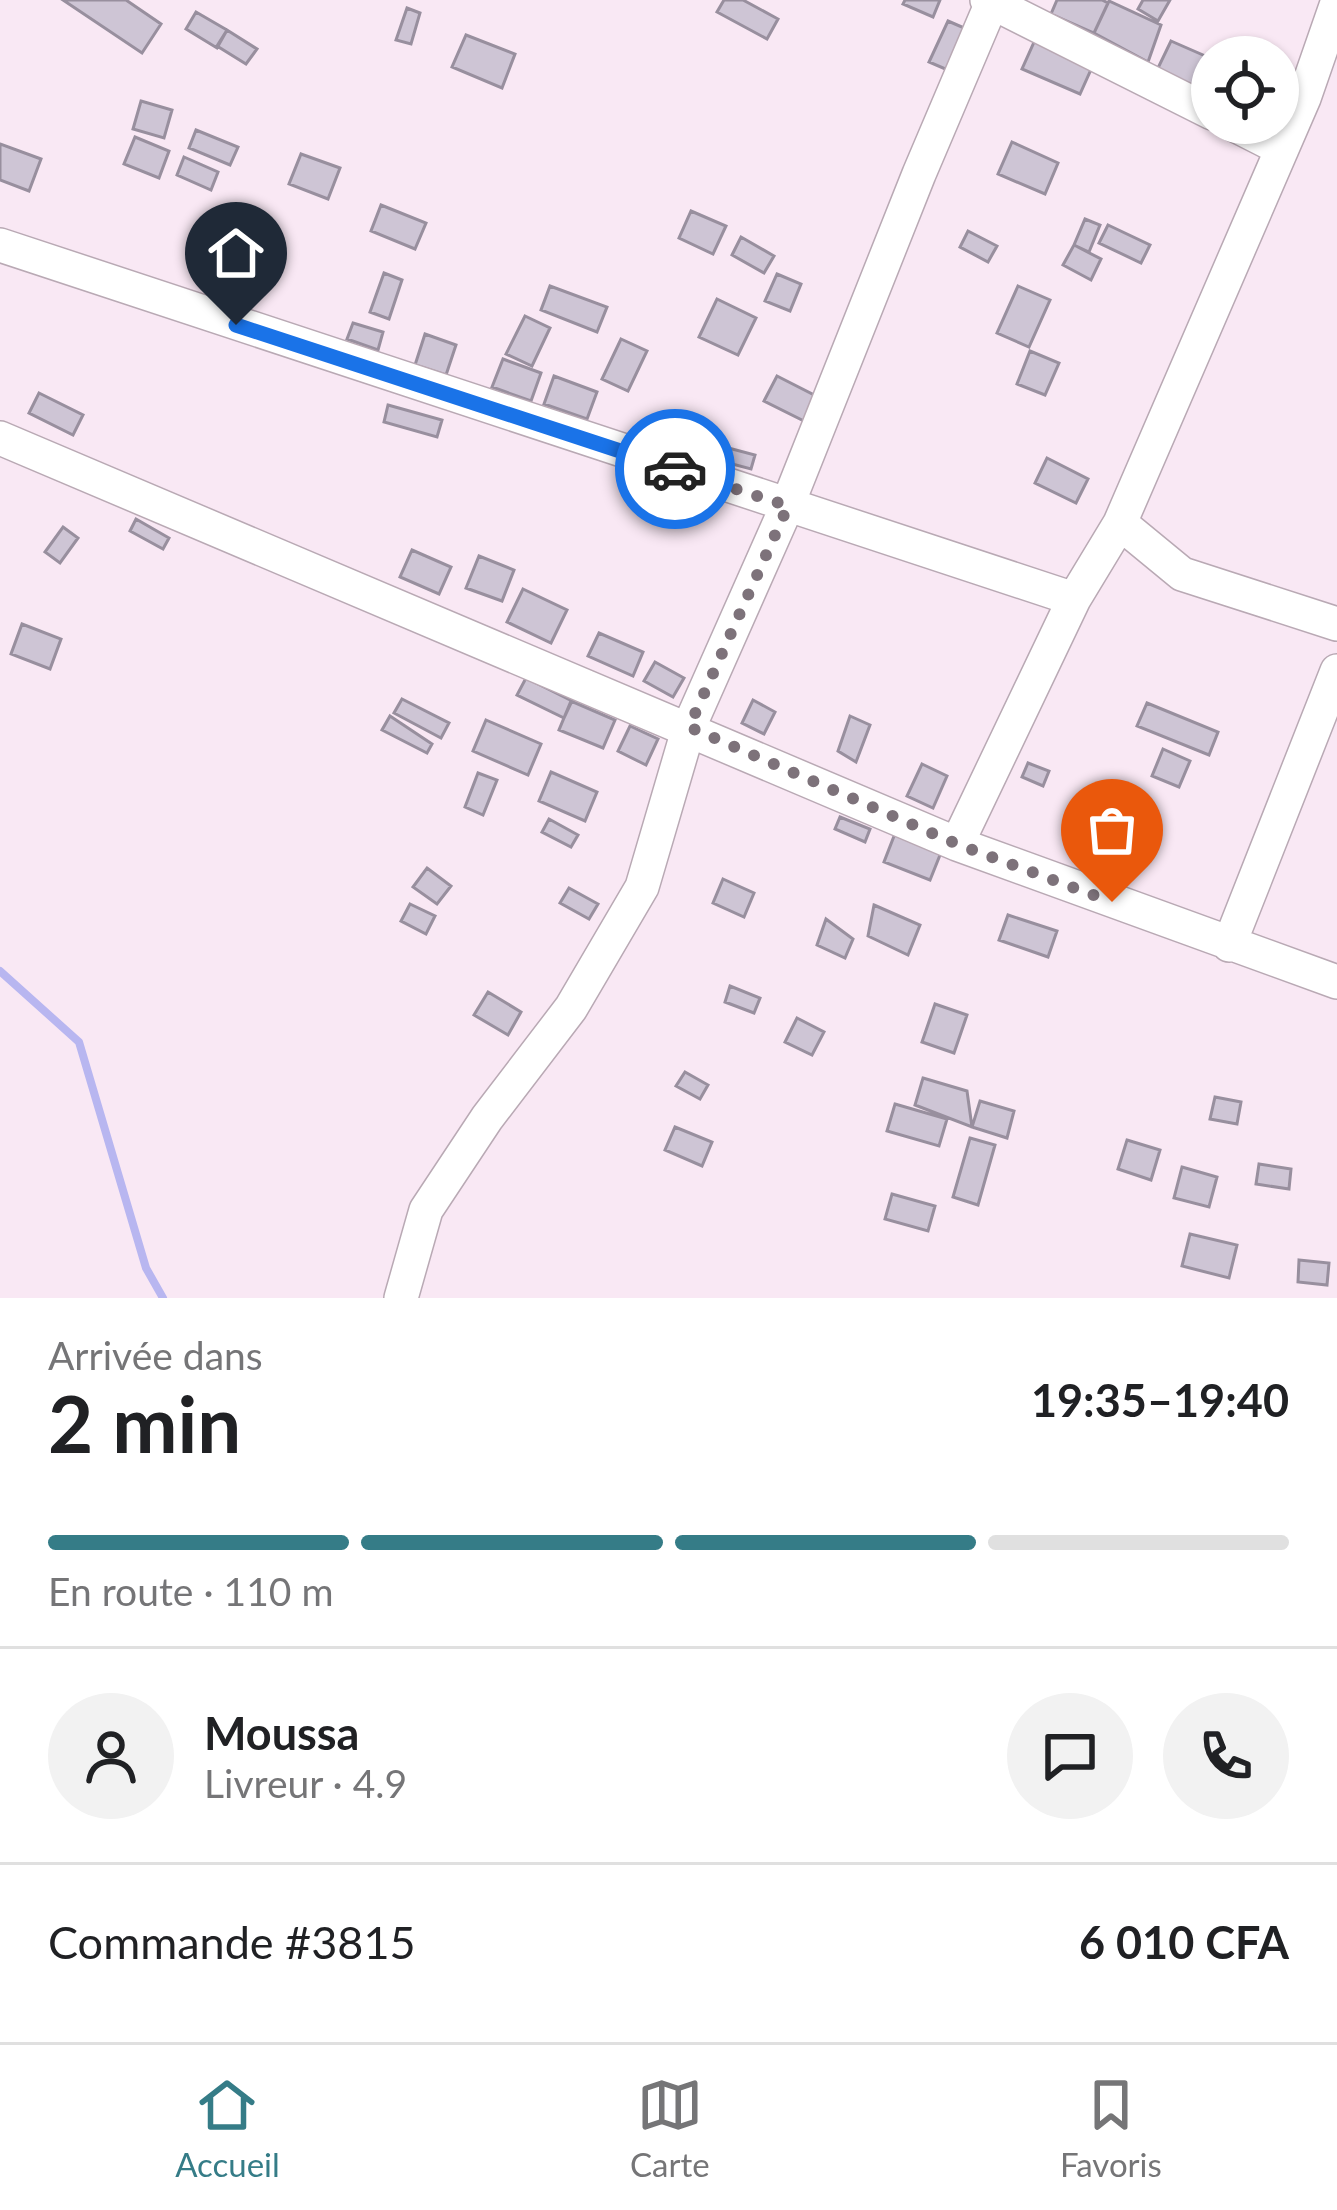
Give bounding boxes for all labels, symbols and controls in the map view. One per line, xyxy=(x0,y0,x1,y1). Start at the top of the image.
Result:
map controls xyxy=(1191,36,1299,144)
button: locate xyxy=(1191,36,1299,144)
pin xyxy=(185,202,287,325)
icon: home xyxy=(203,220,269,286)
courier xyxy=(615,409,735,529)
icon: car xyxy=(642,436,708,502)
pin xyxy=(1061,779,1163,902)
icon: bag xyxy=(1079,797,1145,863)
text: Arrivée dans xyxy=(48,1332,263,1378)
text: 19:35–19:40 xyxy=(1031,1373,1289,1427)
text: 2 min xyxy=(48,1376,241,1470)
text: En route · 110 m xyxy=(48,1568,333,1614)
button: person xyxy=(48,1693,174,1819)
button: chat xyxy=(1007,1693,1133,1819)
button: phone xyxy=(1163,1693,1289,1819)
text: Moussa xyxy=(204,1706,359,1760)
text: Livreur · 4.9 xyxy=(204,1760,407,1806)
text: Commande #3815 xyxy=(48,1915,416,1969)
text: 6 010 CFA xyxy=(1079,1915,1289,1969)
tab: Accueil xyxy=(175,2072,280,2184)
tab: Carte xyxy=(630,2072,710,2184)
tab: Favoris xyxy=(1060,2072,1162,2184)

